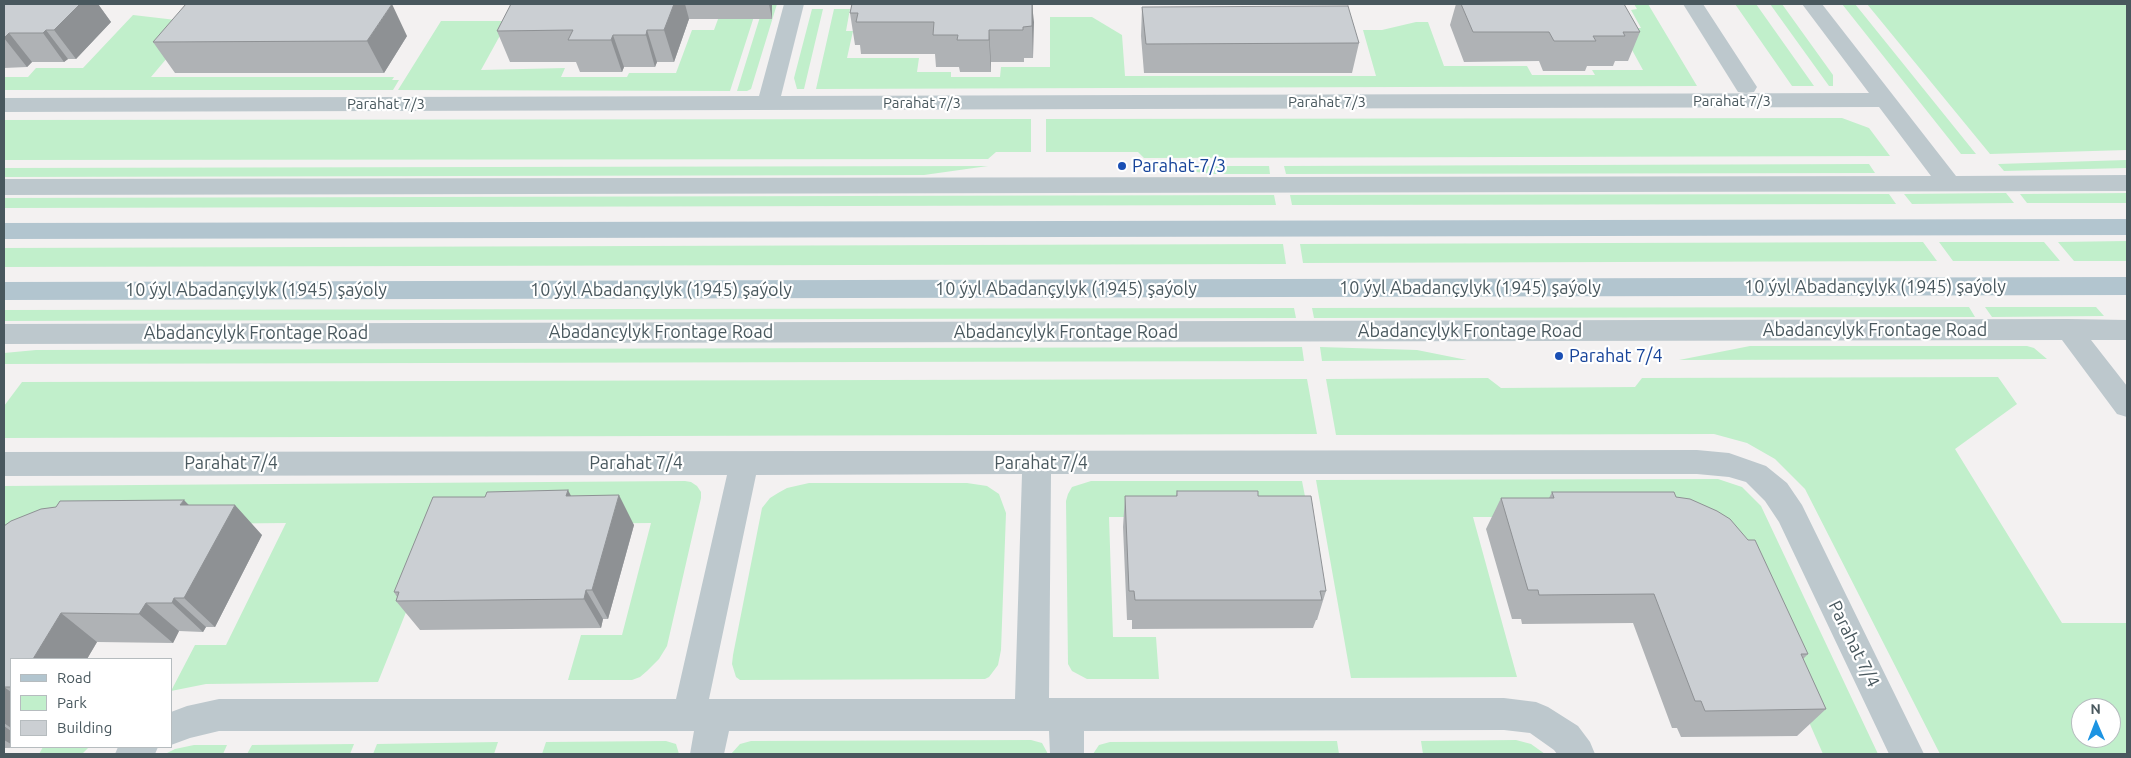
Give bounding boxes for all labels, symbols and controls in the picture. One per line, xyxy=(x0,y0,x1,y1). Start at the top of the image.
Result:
street label: Parahat 7/3 xyxy=(1693,92,1771,110)
street label: Parahat 7/3 xyxy=(1288,93,1366,111)
street label: Parahat 7/3 xyxy=(883,94,961,112)
street label: Parahat 7/3 xyxy=(347,95,425,113)
place label: Parahat-7/3 xyxy=(1132,155,1226,177)
marker: Parahat-7/3 xyxy=(1116,160,1128,172)
street label: 10 ýyl Abadançylyk (1945) şaýoly xyxy=(1744,276,2006,298)
street label: 10 ýyl Abadançylyk (1945) şaýoly xyxy=(1339,277,1601,299)
street label: 10 ýyl Abadançylyk (1945) şaýoly xyxy=(935,278,1197,300)
street label: 10 ýyl Abadançylyk (1945) şaýoly xyxy=(125,279,387,301)
street label: 10 ýyl Abadançylyk (1945) şaýoly xyxy=(530,279,792,301)
street label: Abadancylyk Frontage Road xyxy=(1763,319,1987,341)
street label: Abadancylyk Frontage Road xyxy=(1358,320,1582,342)
street label: Abadancylyk Frontage Road xyxy=(549,321,773,343)
street label: Abadancylyk Frontage Road xyxy=(954,321,1178,343)
street label: Abadancylyk Frontage Road xyxy=(144,322,368,344)
place label: Parahat 7/4 xyxy=(1569,345,1663,367)
marker: Parahat 7/4 xyxy=(1553,350,1565,362)
street label: Parahat 7/4 xyxy=(184,452,278,474)
street label: Parahat 7/4 xyxy=(589,452,683,474)
street label: Parahat 7/4 xyxy=(994,452,1088,474)
street label: Parahat 7/4 xyxy=(1824,597,1884,691)
legend xyxy=(10,658,172,748)
text: Road xyxy=(57,669,92,686)
text: Park xyxy=(57,694,87,711)
north arrow xyxy=(2071,698,2121,748)
text: N xyxy=(2090,701,2101,717)
text: Building xyxy=(57,719,112,736)

